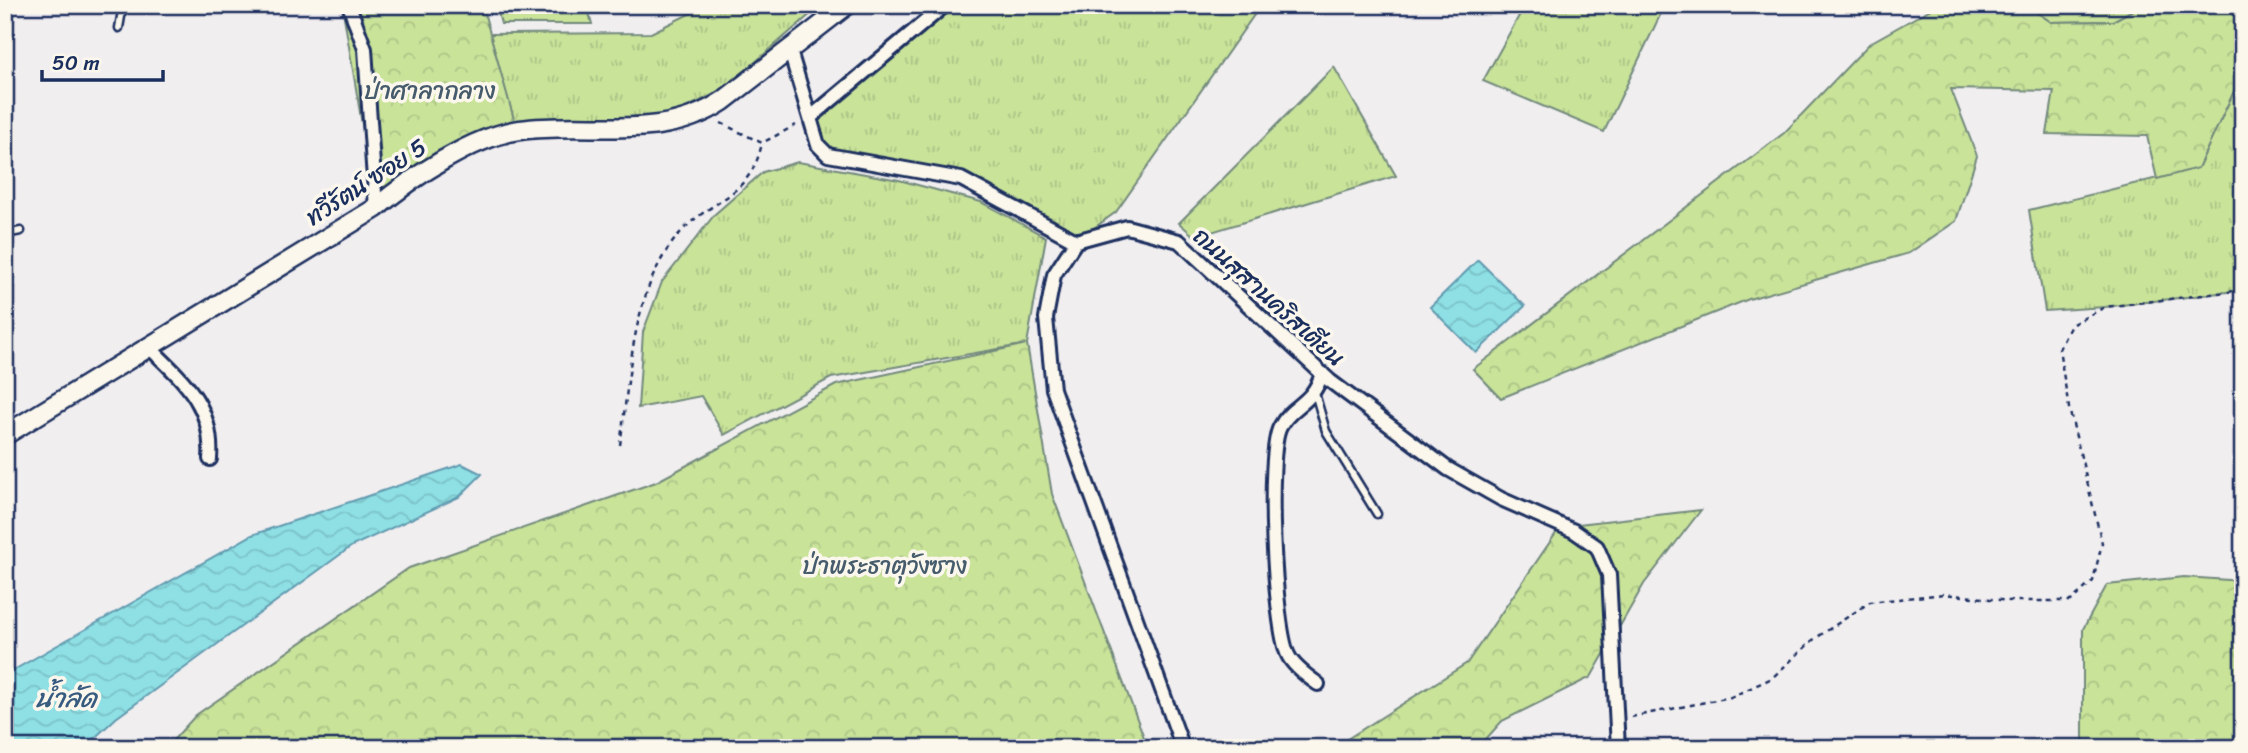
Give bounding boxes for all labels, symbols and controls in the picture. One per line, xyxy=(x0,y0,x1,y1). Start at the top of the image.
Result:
scale bar xyxy=(42,38,163,82)
text: 50 m xyxy=(52,44,100,82)
park label: ป่าศาลากลาง xyxy=(364,70,496,112)
street label: ทวีรัตน์ ซอย 5 xyxy=(297,127,435,237)
street label: ถนนสุสานคริสเตียน xyxy=(1183,216,1355,378)
park label: ป่าพระธาตุวังซาง xyxy=(803,545,967,587)
water label: น้ำลัด xyxy=(36,675,98,721)

